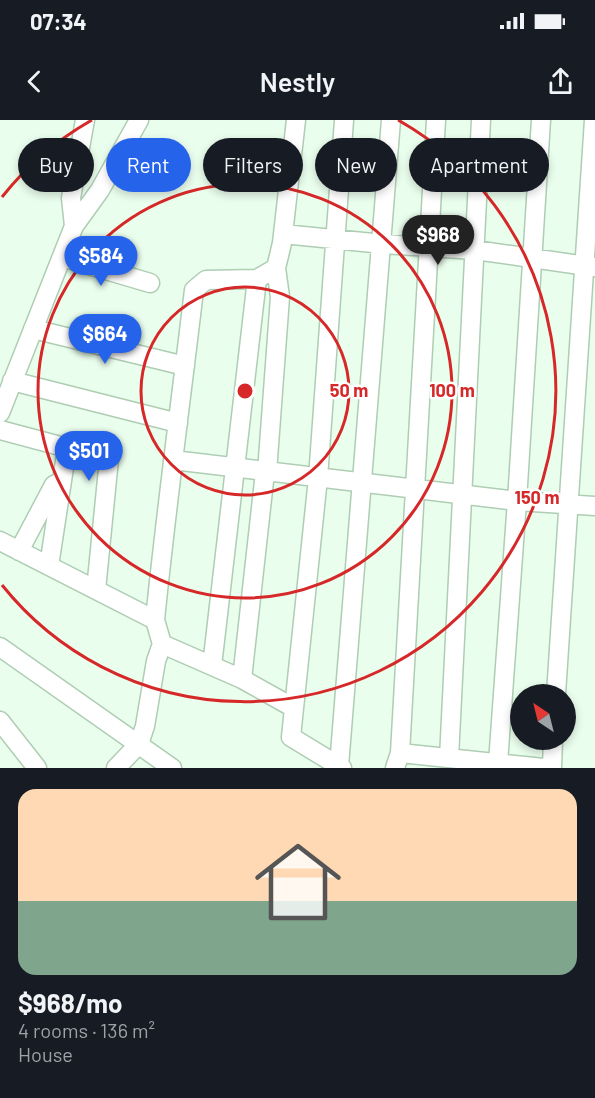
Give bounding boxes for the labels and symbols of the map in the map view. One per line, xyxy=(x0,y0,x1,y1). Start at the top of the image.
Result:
pin: $968 xyxy=(402,215,474,266)
pin: $584 xyxy=(65,236,137,287)
pin: $664 xyxy=(69,314,141,365)
text: 50 m xyxy=(330,379,368,401)
text: 100 m xyxy=(429,379,475,401)
centre of rings xyxy=(235,381,255,401)
pin: $501 xyxy=(53,431,125,482)
text: 150 m xyxy=(515,486,559,508)
north arrow xyxy=(510,684,576,750)

